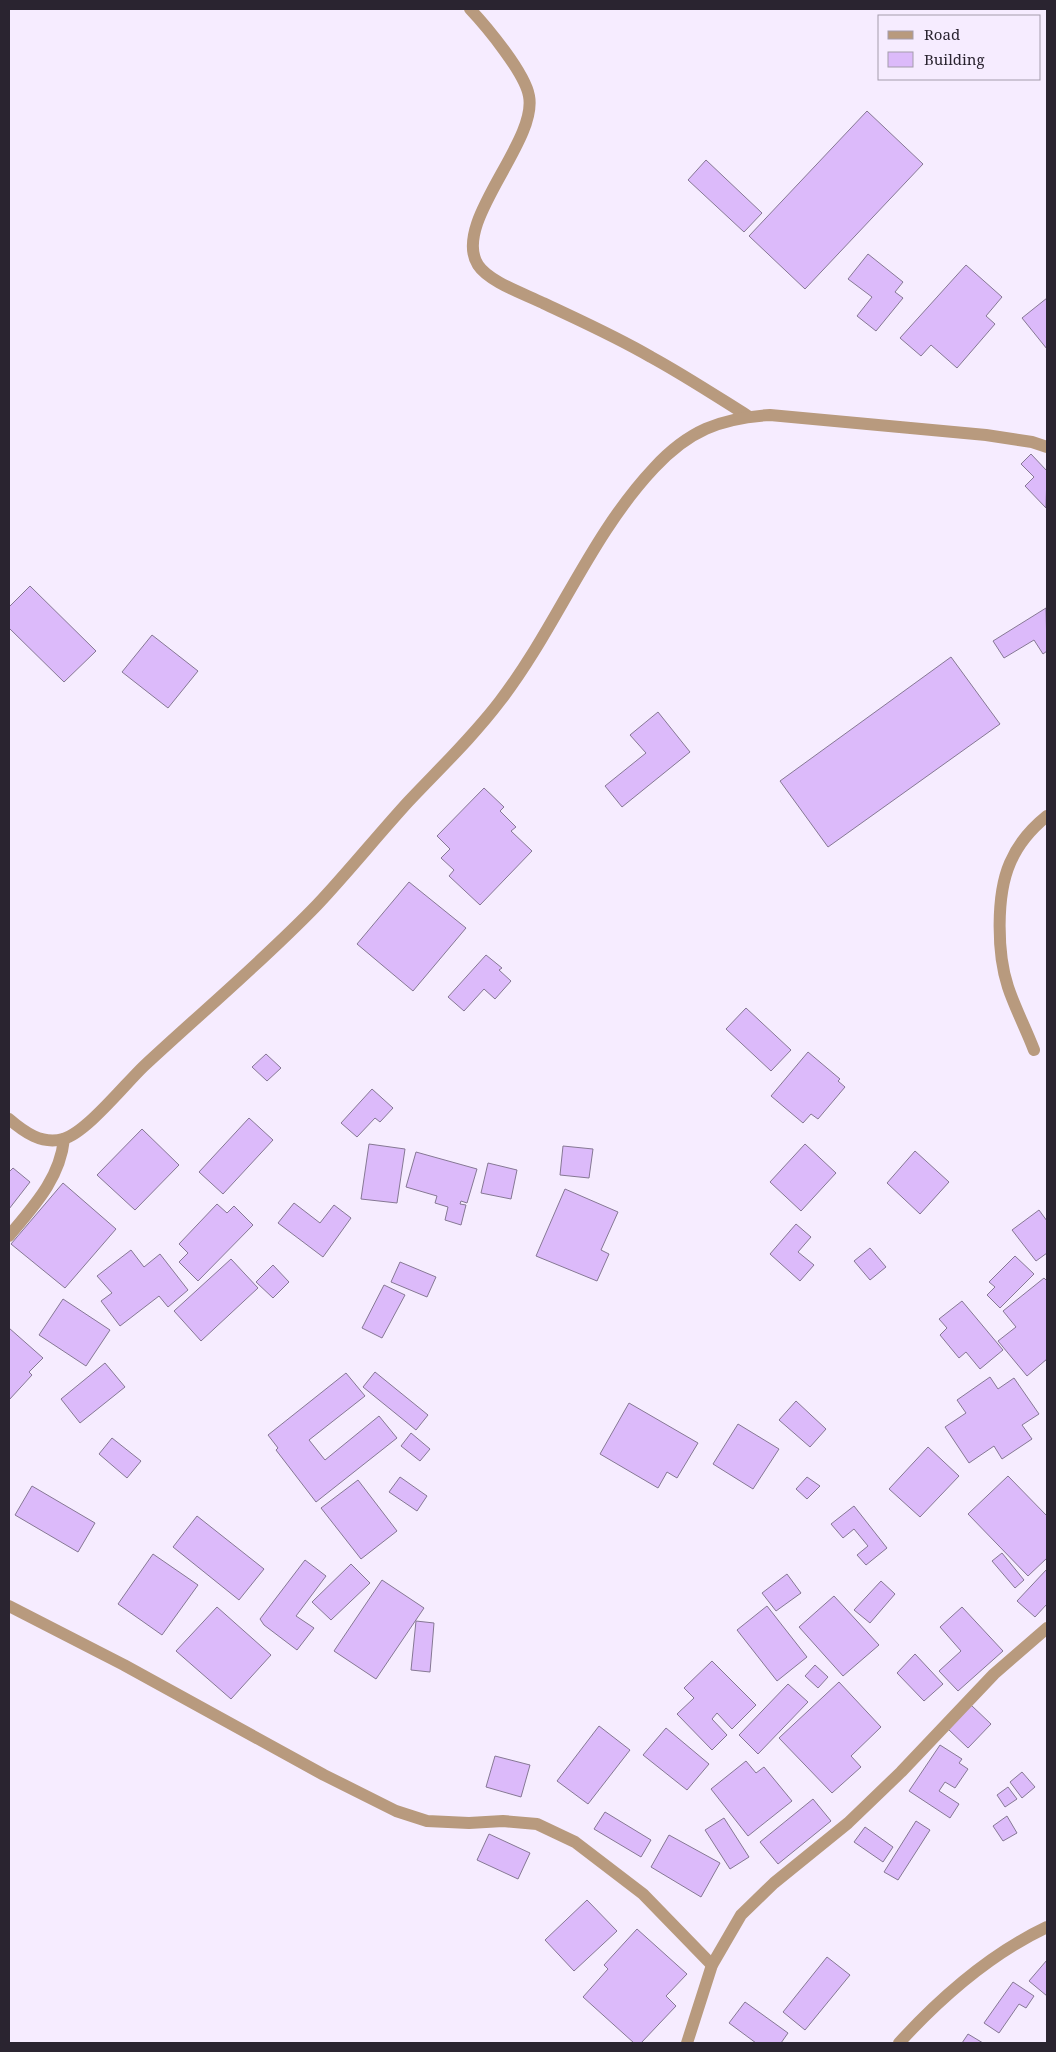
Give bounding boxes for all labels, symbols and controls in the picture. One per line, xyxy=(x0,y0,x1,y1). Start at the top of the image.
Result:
legend xyxy=(878,15,1041,80)
text: Road xyxy=(924,24,960,44)
text: Building xyxy=(924,49,985,69)

